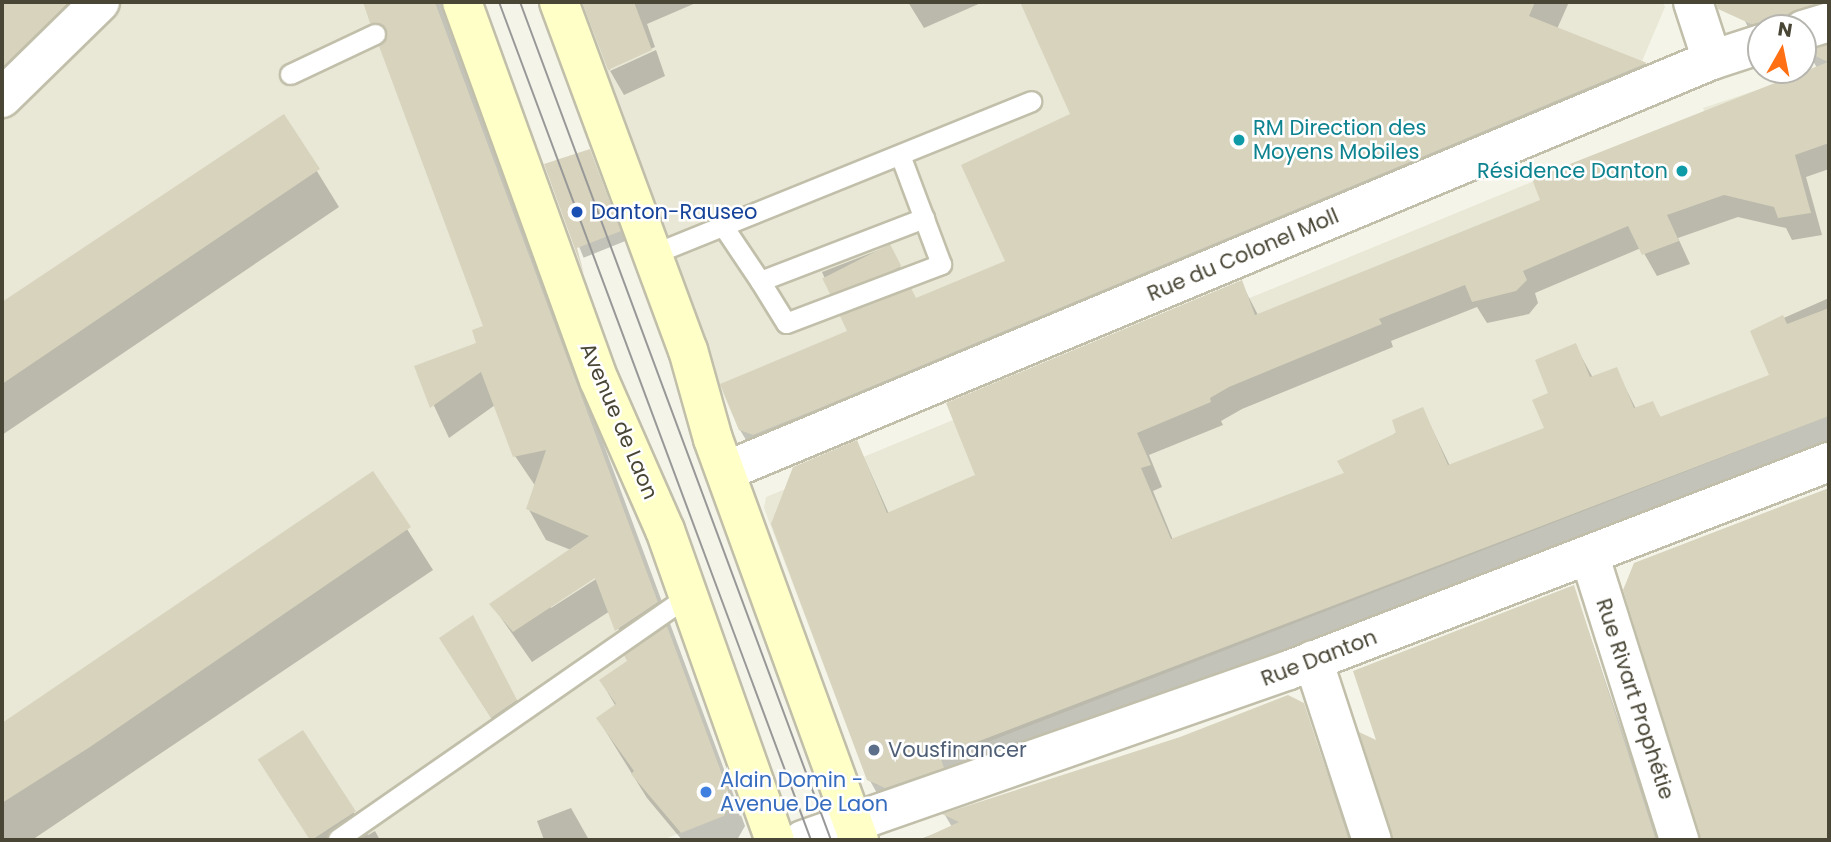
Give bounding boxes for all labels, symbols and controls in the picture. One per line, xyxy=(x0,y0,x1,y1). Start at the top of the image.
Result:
north arrow xyxy=(1747,14,1817,84)
text: N xyxy=(1776,15,1794,44)
place label: RM Direction des Moyens Mobiles xyxy=(1253,115,1427,165)
marker: RM Direction des Moyens Mobiles xyxy=(1231,132,1247,148)
place label: Résidence Danton xyxy=(1477,158,1668,184)
marker: Résidence Danton xyxy=(1674,163,1690,179)
place label: Danton-Rauseo xyxy=(591,199,757,225)
street label: Rue du Colonel Moll xyxy=(1144,203,1342,307)
marker: Danton-Rauseo xyxy=(569,204,585,220)
street label: Avenue de Laon xyxy=(575,339,663,503)
street label: Rue Rivart Prophétie xyxy=(1591,595,1679,803)
street label: Rue Danton xyxy=(1258,624,1380,692)
place label: Vousfinancer xyxy=(888,737,1027,763)
marker: Vousfinancer xyxy=(866,742,882,758)
place label: Alain Domin - Avenue De Laon xyxy=(720,767,888,817)
marker: Alain Domin - Avenue De Laon xyxy=(698,784,714,800)

